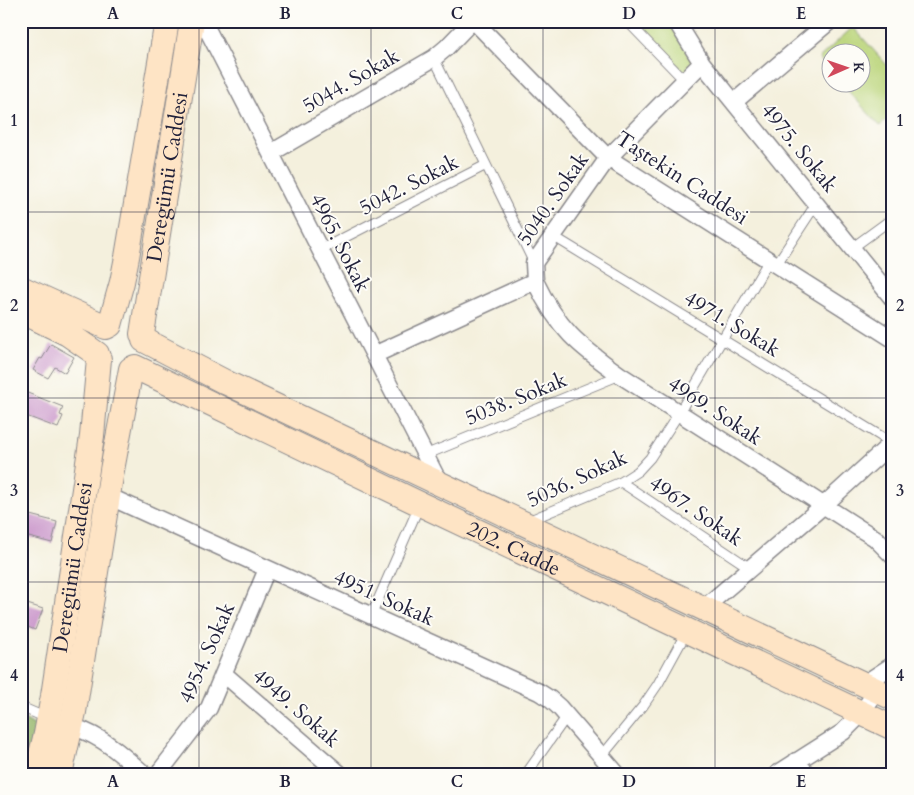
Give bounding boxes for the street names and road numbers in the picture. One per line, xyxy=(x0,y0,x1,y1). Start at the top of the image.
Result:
street label: 5044. Sokak xyxy=(297,41,405,120)
street label: Deregümü Caddesi xyxy=(139,90,195,264)
street label: 4975. Sokak xyxy=(754,97,845,199)
street label: Taştekin Caddesi xyxy=(610,124,754,232)
street label: 5040. Sokak xyxy=(510,146,596,251)
street label: 5042. Sokak xyxy=(355,147,464,222)
street label: 4965. Sokak xyxy=(303,189,378,298)
street label: 4971. Sokak xyxy=(678,284,786,364)
street label: 5038. Sokak xyxy=(461,365,572,433)
street label: 4969. Sokak xyxy=(662,370,769,453)
street label: 5036. Sokak xyxy=(522,443,632,515)
street label: 4967. Sokak xyxy=(643,469,749,553)
street label: Deregümü Caddesi xyxy=(45,480,99,655)
street label: 202. Cadde xyxy=(462,514,565,583)
street label: 4951. Sokak xyxy=(329,563,440,633)
street label: 4954. Sokak xyxy=(172,597,242,708)
street label: 4949. Sokak xyxy=(246,662,347,755)

